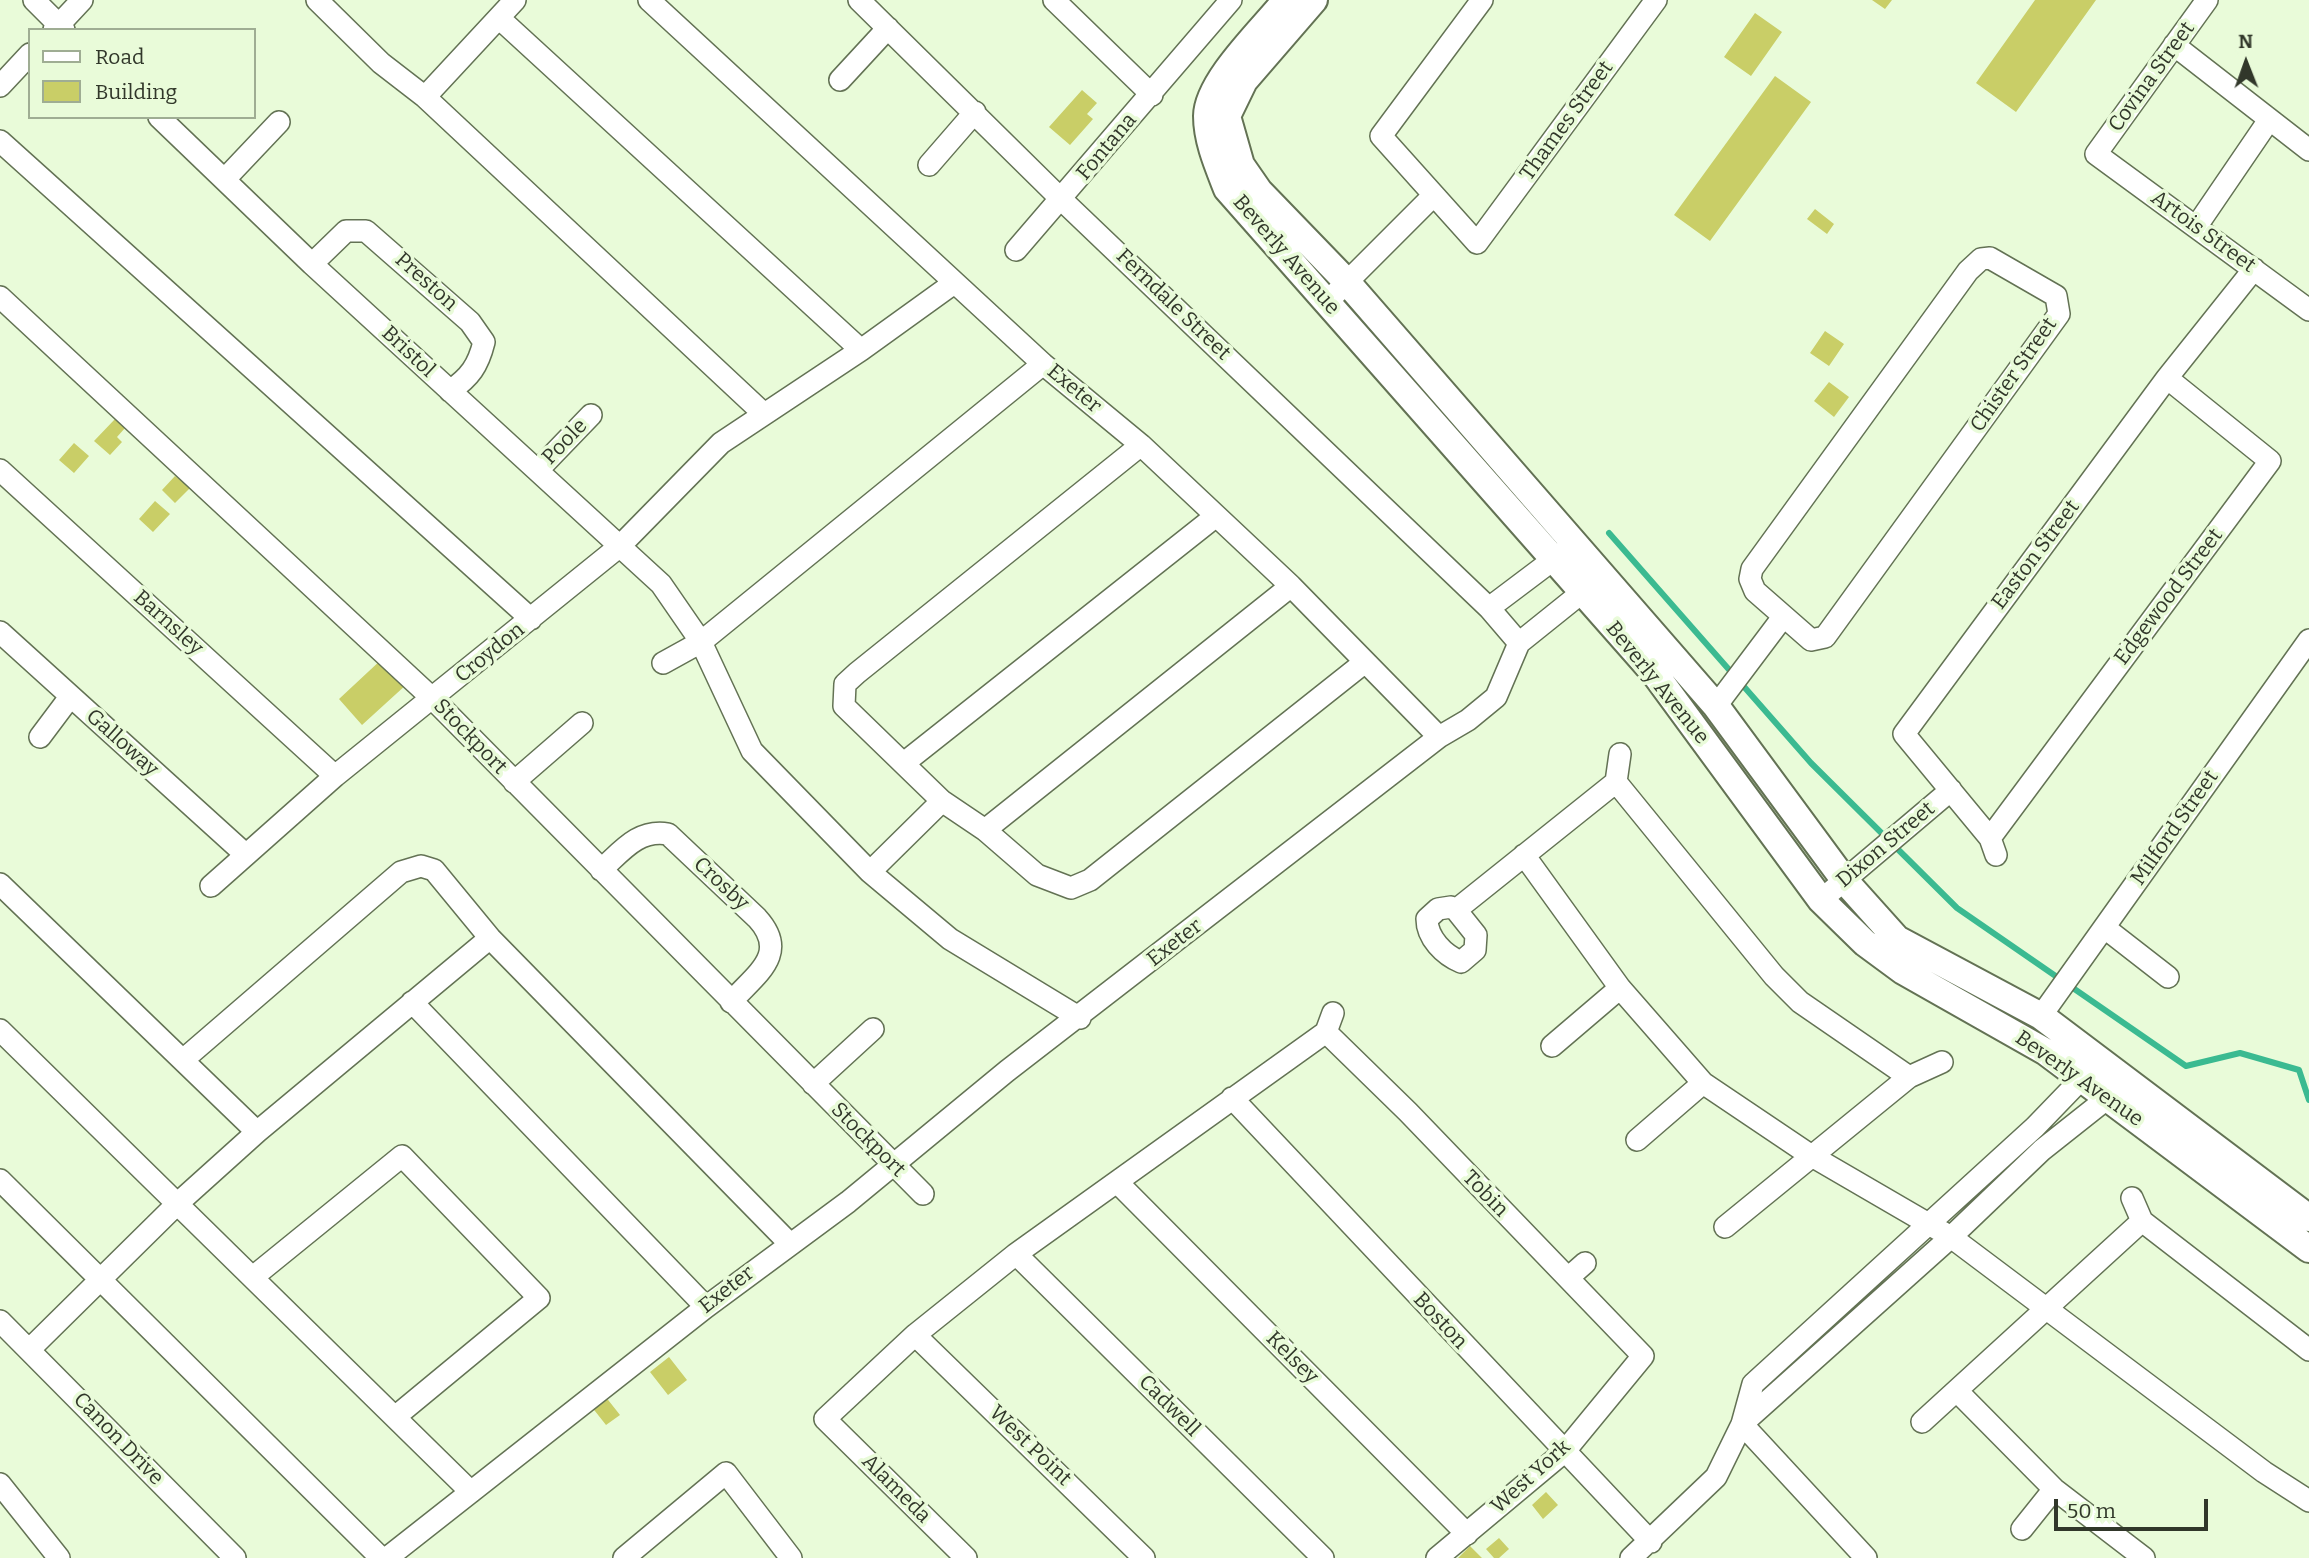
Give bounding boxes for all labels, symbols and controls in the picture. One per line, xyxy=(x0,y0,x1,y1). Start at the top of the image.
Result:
street label: Covina Street xyxy=(2104,17,2200,137)
legend xyxy=(28,28,256,119)
north arrow xyxy=(2211,28,2281,98)
text: N xyxy=(2238,30,2253,53)
text: Road xyxy=(95,44,144,70)
street label: Thames Street xyxy=(1515,56,1619,186)
text: Building xyxy=(95,79,177,105)
street label: Fontana xyxy=(1072,108,1142,186)
street label: Artois Street xyxy=(2146,186,2260,278)
street label: Beverly Avenue xyxy=(1227,190,1345,320)
street label: Ferndale Street xyxy=(1111,244,1235,366)
street label: Preston xyxy=(390,247,462,317)
street label: Chister Street xyxy=(1965,313,2063,437)
street label: Bristol xyxy=(376,321,440,383)
street label: Exeter xyxy=(1042,359,1106,419)
street label: Poole xyxy=(537,414,593,470)
street label: Easton Street xyxy=(1987,495,2085,615)
street label: Edgewood Street xyxy=(2110,524,2228,670)
street label: Barnsley xyxy=(128,585,208,661)
street label: Croydon xyxy=(450,617,530,689)
street label: Beverly Avenue xyxy=(1600,617,1714,749)
street label: Stockport xyxy=(428,694,512,780)
street label: Galloway xyxy=(81,704,163,782)
street label: Milford Street xyxy=(2126,766,2224,890)
street label: Dixon Street xyxy=(1832,797,1940,893)
street label: Crosby xyxy=(688,852,754,916)
street label: Exeter xyxy=(1142,914,1208,972)
street label: Beverly Avenue xyxy=(2010,1026,2148,1132)
street label: Stockport xyxy=(825,1097,911,1183)
street label: Tobin xyxy=(1457,1165,1513,1223)
street label: Exeter xyxy=(694,1261,760,1319)
street label: Boston xyxy=(1408,1288,1472,1354)
street label: Kelsey xyxy=(1261,1327,1323,1389)
street label: Cadwell xyxy=(1133,1370,1205,1442)
street label: Canon Drive xyxy=(68,1387,168,1491)
street label: West Point xyxy=(984,1401,1076,1491)
street label: West York xyxy=(1486,1435,1576,1519)
street label: Alameda xyxy=(856,1449,936,1529)
scale bar xyxy=(2057,1484,2211,1528)
text: 50 m xyxy=(2067,1498,2116,1524)

